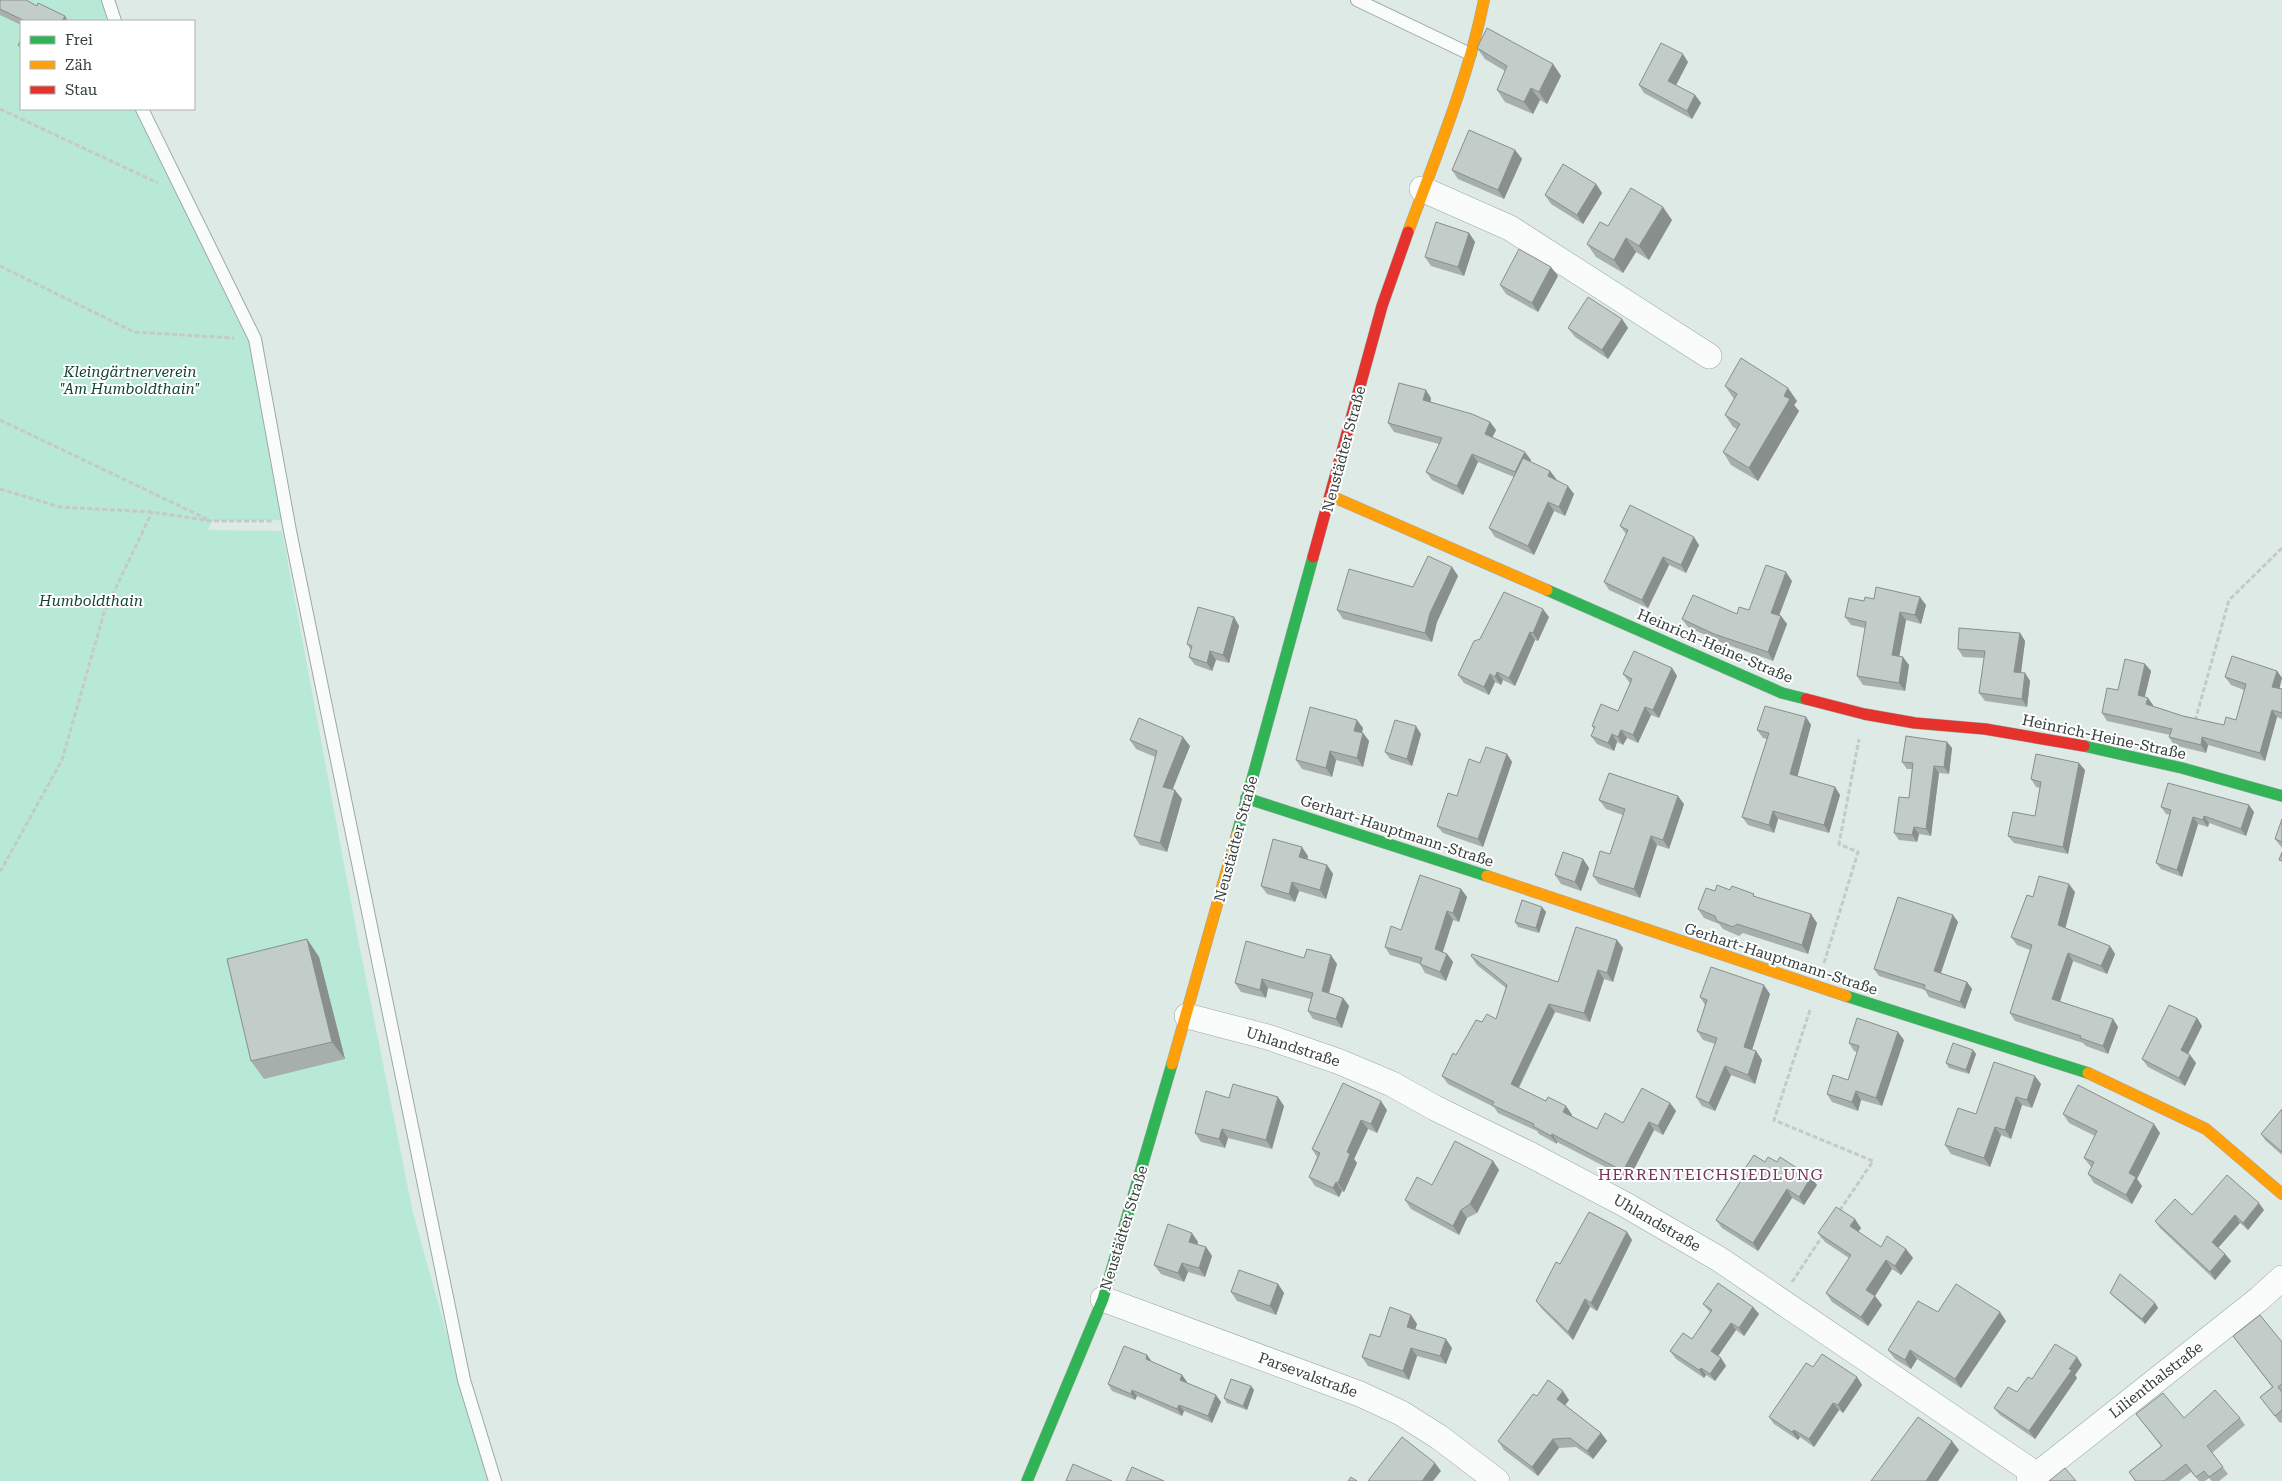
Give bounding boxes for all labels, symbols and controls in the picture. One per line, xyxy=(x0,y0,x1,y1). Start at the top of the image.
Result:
legend xyxy=(20,20,195,110)
text: Frei xyxy=(65,31,93,49)
text: Zäh xyxy=(65,56,93,74)
text: Stau xyxy=(65,81,98,99)
park label: Kleingärtnerverein "Am Humboldthain" xyxy=(60,363,200,398)
street label: Neustädter Straße xyxy=(1318,384,1370,514)
park label: Humboldthain xyxy=(38,592,143,610)
street label: Heinrich-Heine-Straße xyxy=(1635,605,1795,687)
street label: Heinrich-Heine-Straße xyxy=(2020,711,2188,763)
street label: Neustädter Straße xyxy=(1210,774,1262,904)
street label: Gerhart-Hauptmann-Straße xyxy=(1298,791,1496,871)
street label: Gerhart-Hauptmann-Straße xyxy=(1682,919,1880,999)
street label: Uhlandstraße xyxy=(1244,1023,1342,1071)
street label: Neustädter Straße xyxy=(1096,1163,1152,1293)
district label: HERRENTEICHSIEDLUNG xyxy=(1598,1165,1824,1184)
street label: Uhlandstraße xyxy=(1610,1191,1704,1255)
street label: Lilienthalstraße xyxy=(2106,1338,2206,1422)
street label: Parsevalstraße xyxy=(1256,1349,1360,1401)

